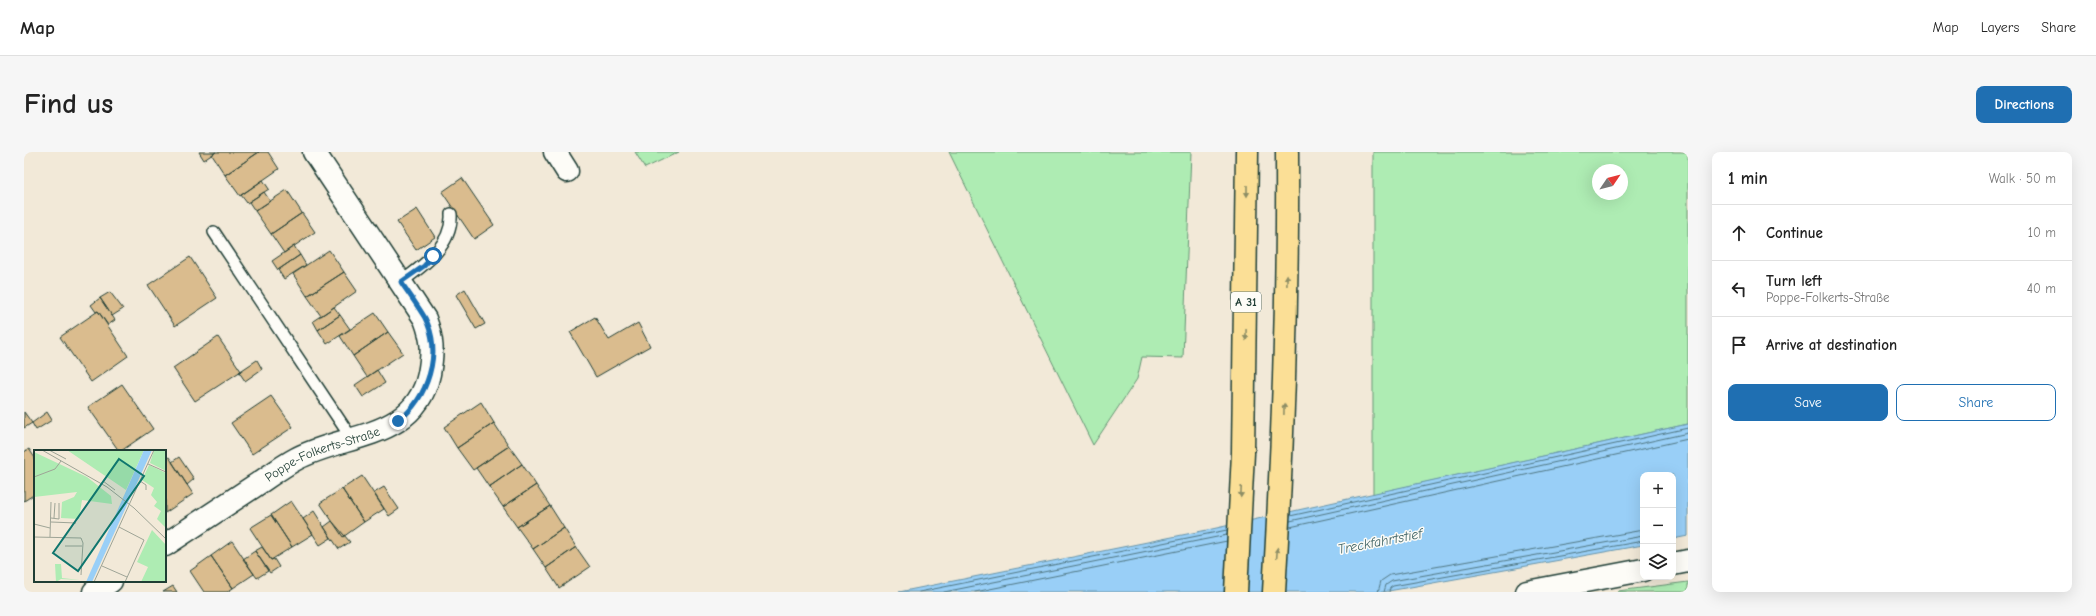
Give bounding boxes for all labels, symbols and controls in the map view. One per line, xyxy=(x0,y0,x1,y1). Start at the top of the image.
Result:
text: Map xyxy=(20,17,55,39)
text: Map xyxy=(1932,19,1959,36)
text: Layers xyxy=(1981,19,2019,36)
text: Share xyxy=(2041,19,2076,36)
button: Directions xyxy=(1976,86,2072,123)
text: Find us xyxy=(24,88,113,120)
north arrow xyxy=(1592,164,1628,200)
text: 1 min xyxy=(1728,169,1768,188)
text: Walk · 50 m xyxy=(1989,171,2056,186)
one-way arrow xyxy=(1244,185,1250,198)
icon: ahead xyxy=(1728,222,1750,244)
text: Continue xyxy=(1766,224,1823,242)
text: 10 m xyxy=(2028,225,2056,240)
route start xyxy=(424,247,442,265)
text: Turn left xyxy=(1766,272,1822,290)
one-way arrow xyxy=(1284,273,1290,286)
icon: left xyxy=(1728,278,1750,300)
text: 40 m xyxy=(2027,281,2056,296)
text: Poppe-Folkerts-Straße xyxy=(1766,290,1890,305)
road number: A 31 xyxy=(1231,292,1261,312)
one-way arrow xyxy=(1243,329,1249,342)
icon: arrive xyxy=(1728,334,1750,356)
text: Arrive at destination xyxy=(1766,336,1897,354)
button: Save xyxy=(1728,384,1888,421)
button: Share xyxy=(1896,384,2056,421)
one-way arrow xyxy=(1281,402,1287,415)
route end xyxy=(389,412,407,430)
street label: Poppe-Folkerts-Straße xyxy=(262,423,382,485)
inset map xyxy=(34,450,166,582)
map controls xyxy=(1640,472,1676,580)
button: + xyxy=(1640,472,1676,508)
one-way arrow xyxy=(1238,486,1245,498)
button: − xyxy=(1640,508,1676,544)
water label: Treckfahrtstief xyxy=(1336,525,1426,558)
button: layers xyxy=(1640,544,1676,580)
one-way arrow xyxy=(1273,547,1280,559)

